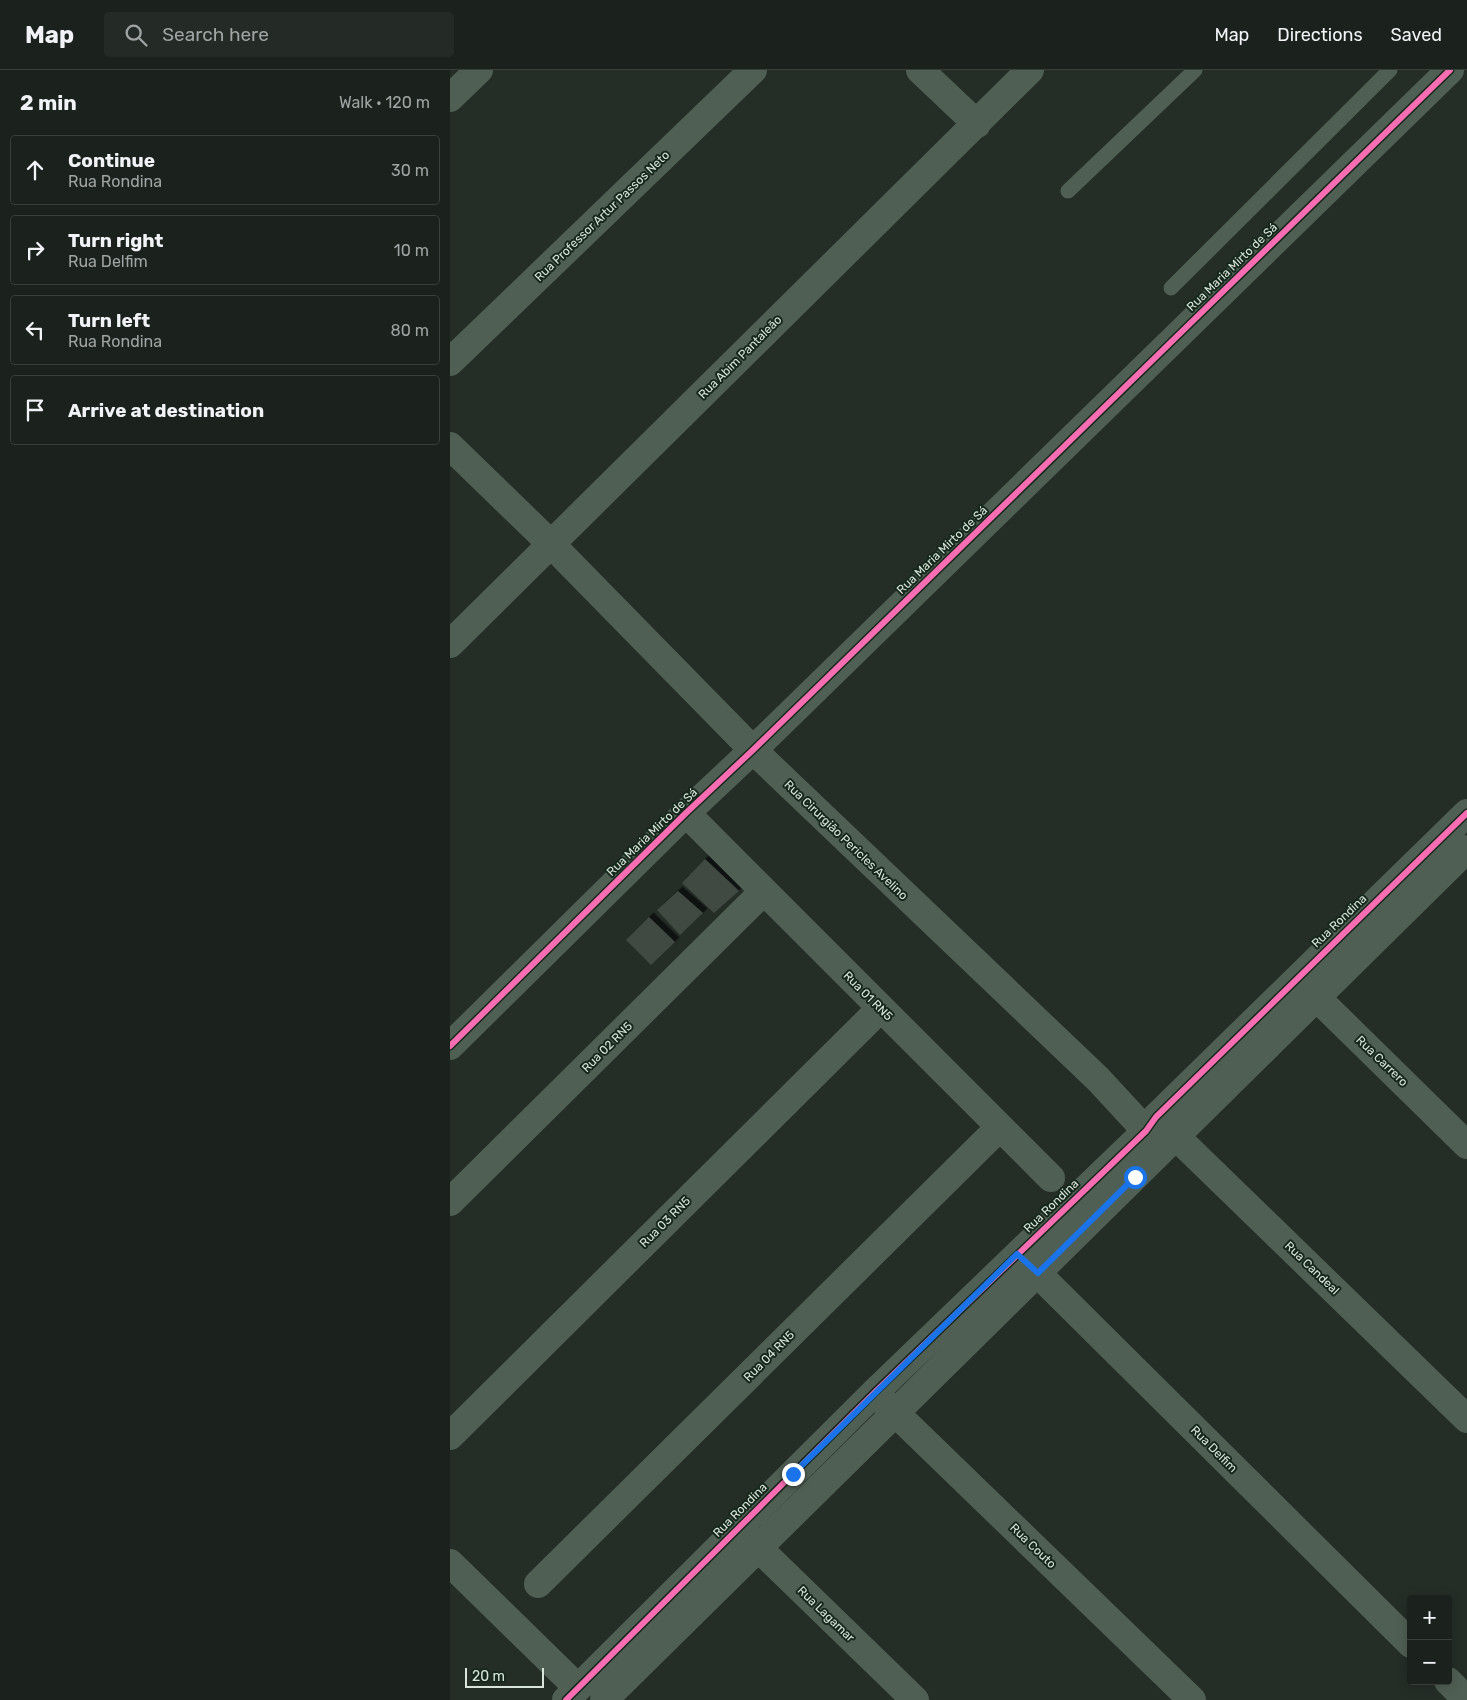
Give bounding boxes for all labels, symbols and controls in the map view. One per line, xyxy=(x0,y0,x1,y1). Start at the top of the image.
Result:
search box xyxy=(104,12,454,57)
text: Map xyxy=(25,21,74,49)
icon: search xyxy=(122,21,150,49)
text: Search here xyxy=(162,23,269,46)
text: Map xyxy=(1214,24,1249,46)
text: Directions xyxy=(1277,24,1363,46)
text: Saved xyxy=(1391,24,1442,46)
text: 2 min xyxy=(20,90,77,115)
text: Walk · 120 m xyxy=(339,93,430,112)
street label: Rua Professor Artur Passos Neto xyxy=(532,148,672,284)
text: Continue xyxy=(68,149,155,172)
icon: ahead xyxy=(21,156,49,184)
text: 30 m xyxy=(391,161,429,180)
text: Rua Rondina xyxy=(68,172,162,191)
street label: Rua Maria Mirto de Sá xyxy=(1184,220,1280,314)
text: Turn right xyxy=(68,229,163,252)
icon: right xyxy=(21,236,49,264)
text: 10 m xyxy=(394,241,429,260)
text: Rua Delfim xyxy=(68,252,148,271)
text: Turn left xyxy=(68,309,150,332)
street label: Rua Abim Pantaleão xyxy=(695,312,785,402)
icon: left xyxy=(21,316,49,344)
text: 80 m xyxy=(391,321,429,340)
text: Rua Rondina xyxy=(68,332,162,351)
icon: arrive xyxy=(21,396,49,424)
text: Arrive at destination xyxy=(68,399,264,422)
street label: Rua Maria Mirto de Sá xyxy=(894,503,990,597)
street label: Rua Cirurgião Pericles Avelino xyxy=(781,777,911,903)
street label: Rua Maria Mirto de Sá xyxy=(604,785,700,879)
street label: Rua Rondina xyxy=(1309,891,1369,951)
street label: Rua 01 RN5 xyxy=(841,969,895,1023)
street label: Rua 02 RN5 xyxy=(579,1019,635,1075)
street label: Rua Carrero xyxy=(1353,1033,1411,1089)
route start xyxy=(1124,1166,1147,1189)
street label: Rua Rondina xyxy=(1021,1176,1081,1236)
street label: Rua 03 RN5 xyxy=(637,1194,693,1250)
street label: Rua Candeal xyxy=(1282,1239,1342,1297)
street label: Rua 04 RN5 xyxy=(741,1328,797,1384)
street label: Rua Delfim xyxy=(1188,1423,1240,1475)
route end xyxy=(782,1463,805,1486)
street label: Rua Rondina xyxy=(710,1480,770,1540)
street label: Rua Couto xyxy=(1007,1521,1059,1571)
street label: Rua Lagamar xyxy=(795,1583,858,1645)
map controls xyxy=(1407,1595,1452,1685)
button: + xyxy=(1407,1595,1452,1640)
button: − xyxy=(1407,1640,1452,1685)
scale bar xyxy=(465,1665,544,1688)
text: 20 m xyxy=(472,1668,505,1685)

